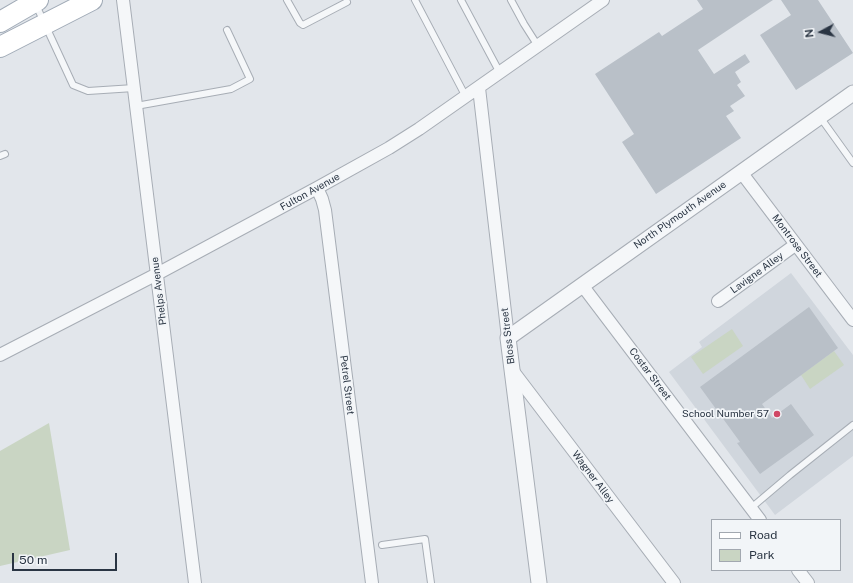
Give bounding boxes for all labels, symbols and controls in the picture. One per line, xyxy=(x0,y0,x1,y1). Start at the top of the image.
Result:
north arrow xyxy=(801,12,841,52)
text: N xyxy=(803,28,816,38)
street label: Fulton Avenue xyxy=(278,171,342,213)
street label: North Plymouth Avenue xyxy=(631,179,729,251)
street label: Montrose Street xyxy=(769,212,825,280)
street label: Lavigne Alley xyxy=(728,250,786,296)
street label: Phelps Avenue xyxy=(149,256,169,326)
street label: Bloss Street xyxy=(499,307,517,365)
street label: Costar Street xyxy=(626,345,674,403)
street label: Petrel Street xyxy=(337,355,357,415)
place label: School Number 57 xyxy=(682,408,769,420)
marker: School Number 57 xyxy=(772,409,782,419)
street label: Wagner Alley xyxy=(569,448,617,506)
legend xyxy=(711,519,841,571)
text: Road xyxy=(749,528,777,542)
scale bar xyxy=(14,545,119,571)
text: Park xyxy=(749,548,775,562)
text: 50 m xyxy=(19,553,47,567)

